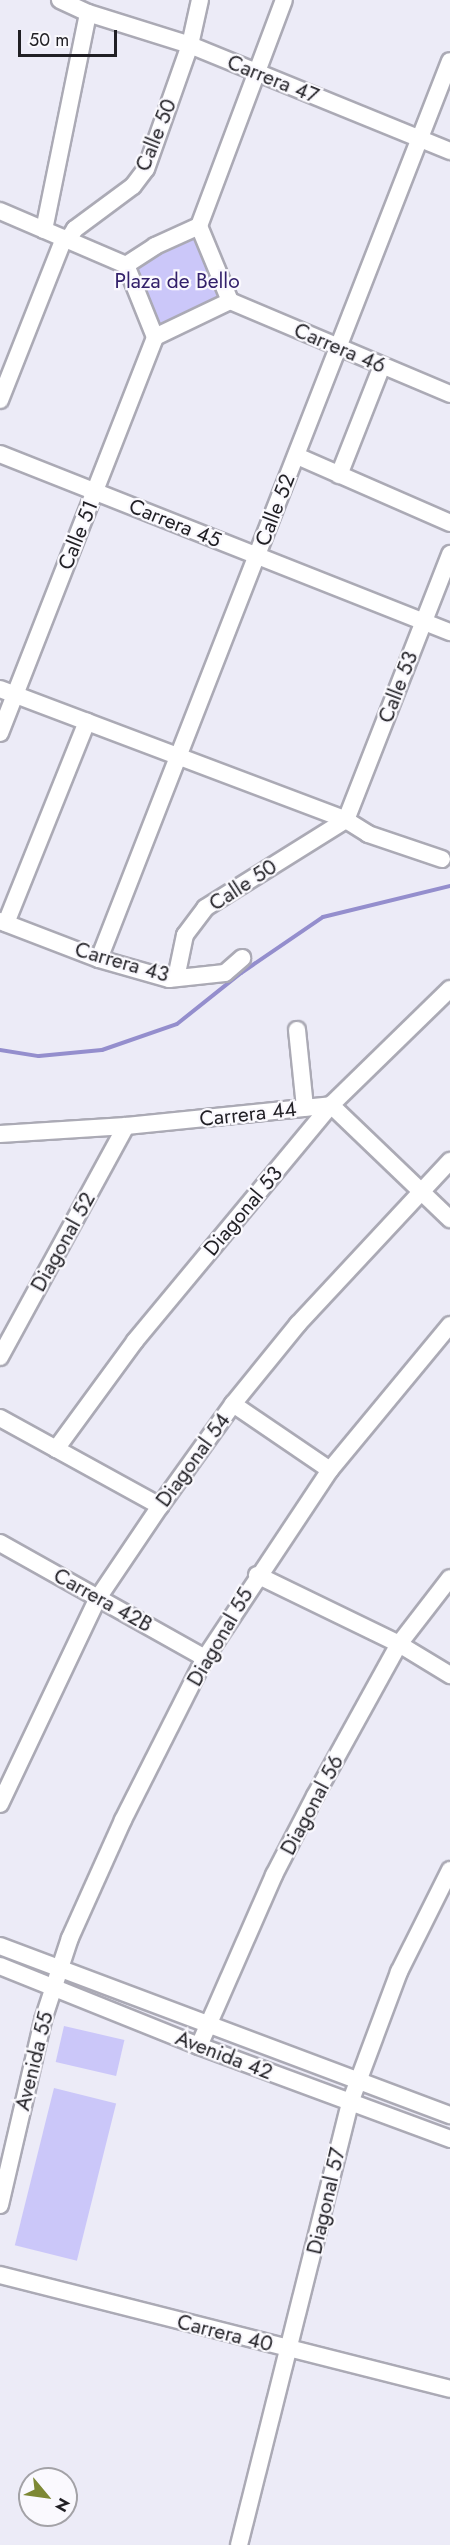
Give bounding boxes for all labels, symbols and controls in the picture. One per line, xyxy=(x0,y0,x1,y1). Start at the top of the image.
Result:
scale bar xyxy=(21,18,120,56)
text: 50 m xyxy=(29,27,69,53)
street label: Carrera 47 xyxy=(224,49,322,109)
street label: Calle 50 xyxy=(130,95,182,175)
park label: Plaza de Bello xyxy=(114,268,240,294)
street label: Carrera 46 xyxy=(290,317,390,379)
street label: Calle 52 xyxy=(250,470,300,550)
street label: Carrera 45 xyxy=(125,493,225,553)
street label: Calle 51 xyxy=(53,497,103,573)
street label: Calle 53 xyxy=(373,648,423,726)
street label: Calle 50 xyxy=(204,854,282,916)
street label: Carrera 43 xyxy=(72,937,172,987)
street label: Carrera 44 xyxy=(198,1096,298,1132)
street label: Diagonal 53 xyxy=(198,1161,288,1261)
street label: Diagonal 52 xyxy=(25,1188,101,1296)
street label: Diagonal 54 xyxy=(151,1408,235,1512)
street label: Carrera 42B xyxy=(49,1563,157,1637)
street label: Diagonal 55 xyxy=(182,1583,258,1691)
street label: Diagonal 56 xyxy=(275,1751,349,1859)
street label: Avenida 55 xyxy=(10,2009,58,2113)
street label: Avenida 42 xyxy=(172,2025,276,2085)
street label: Diagonal 57 xyxy=(302,2145,350,2257)
street label: Carrera 40 xyxy=(174,2309,276,2357)
north arrow xyxy=(18,2467,78,2527)
text: N xyxy=(49,2494,76,2516)

